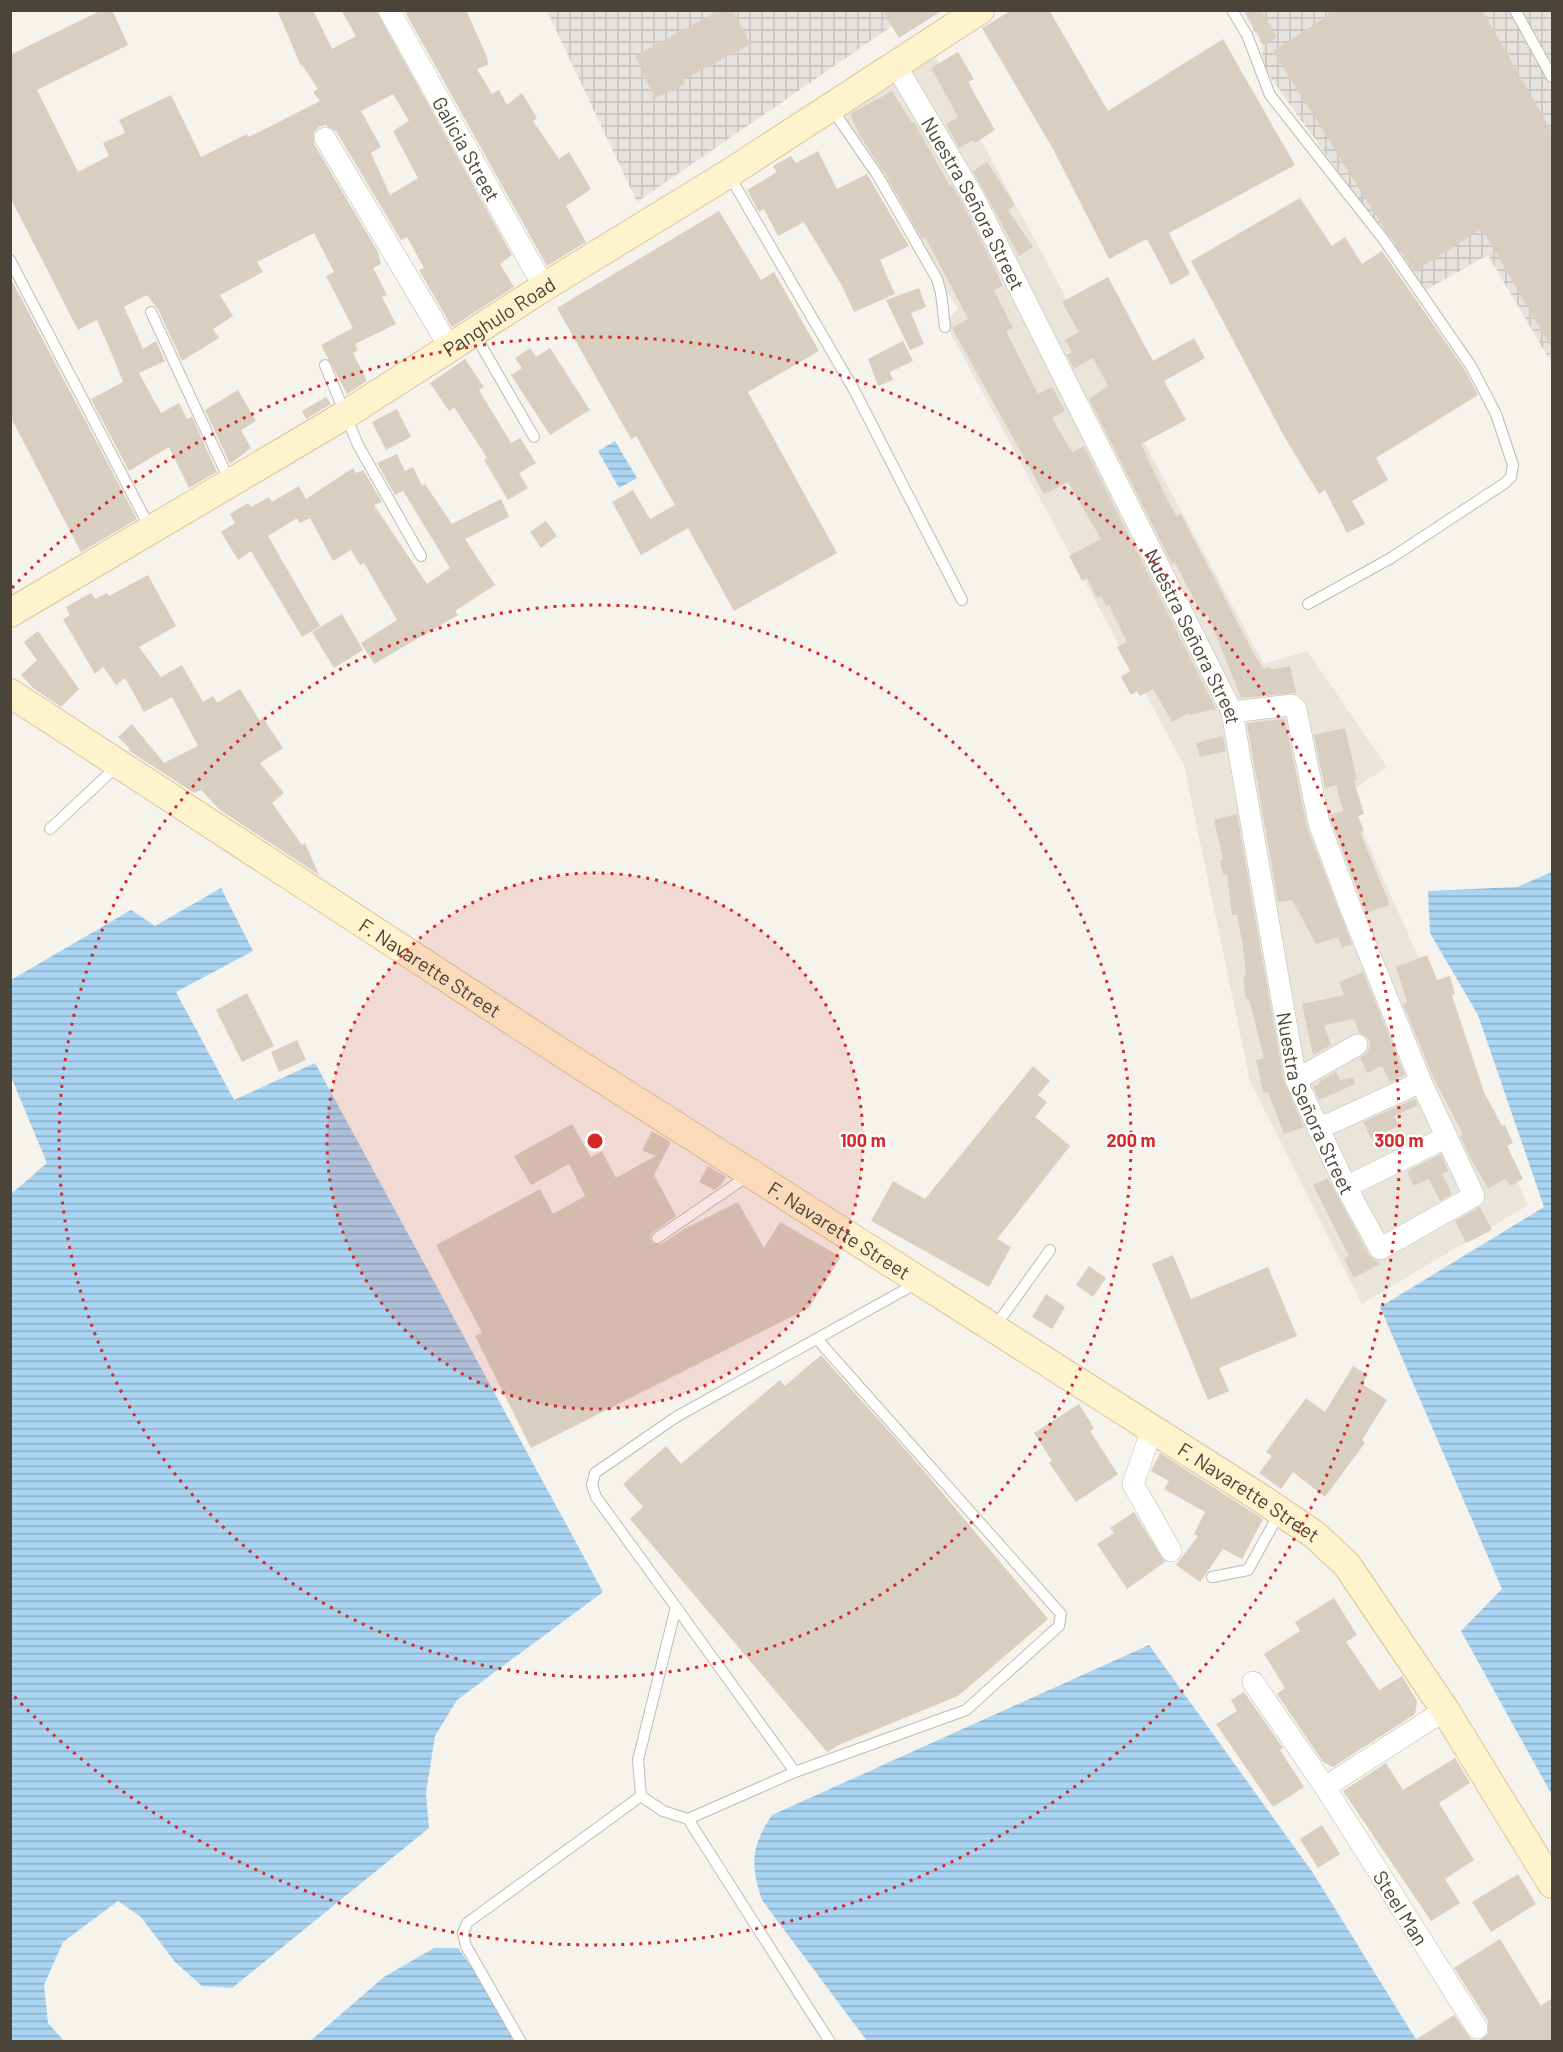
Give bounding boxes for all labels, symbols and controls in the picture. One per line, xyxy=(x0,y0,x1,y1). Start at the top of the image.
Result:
street label: Galicia Street xyxy=(428,92,506,205)
street label: Nuestra Señora Street xyxy=(917,112,1030,294)
street label: Panghulo Road xyxy=(438,271,559,361)
street label: Nuestra Señora Street xyxy=(1140,545,1246,726)
street label: F. Navarette Street xyxy=(355,912,506,1022)
street label: Nuestra Señora Street xyxy=(1272,1010,1360,1198)
text: 100 m xyxy=(840,1129,886,1151)
text: 200 m xyxy=(1106,1129,1156,1151)
text: 300 m xyxy=(1375,1129,1423,1151)
centre of rings xyxy=(585,1131,605,1151)
street label: F. Navarette Street xyxy=(764,1176,915,1284)
street label: F. Navarette Street xyxy=(1174,1437,1324,1547)
street label: Steel Man xyxy=(1369,1866,1434,1950)

